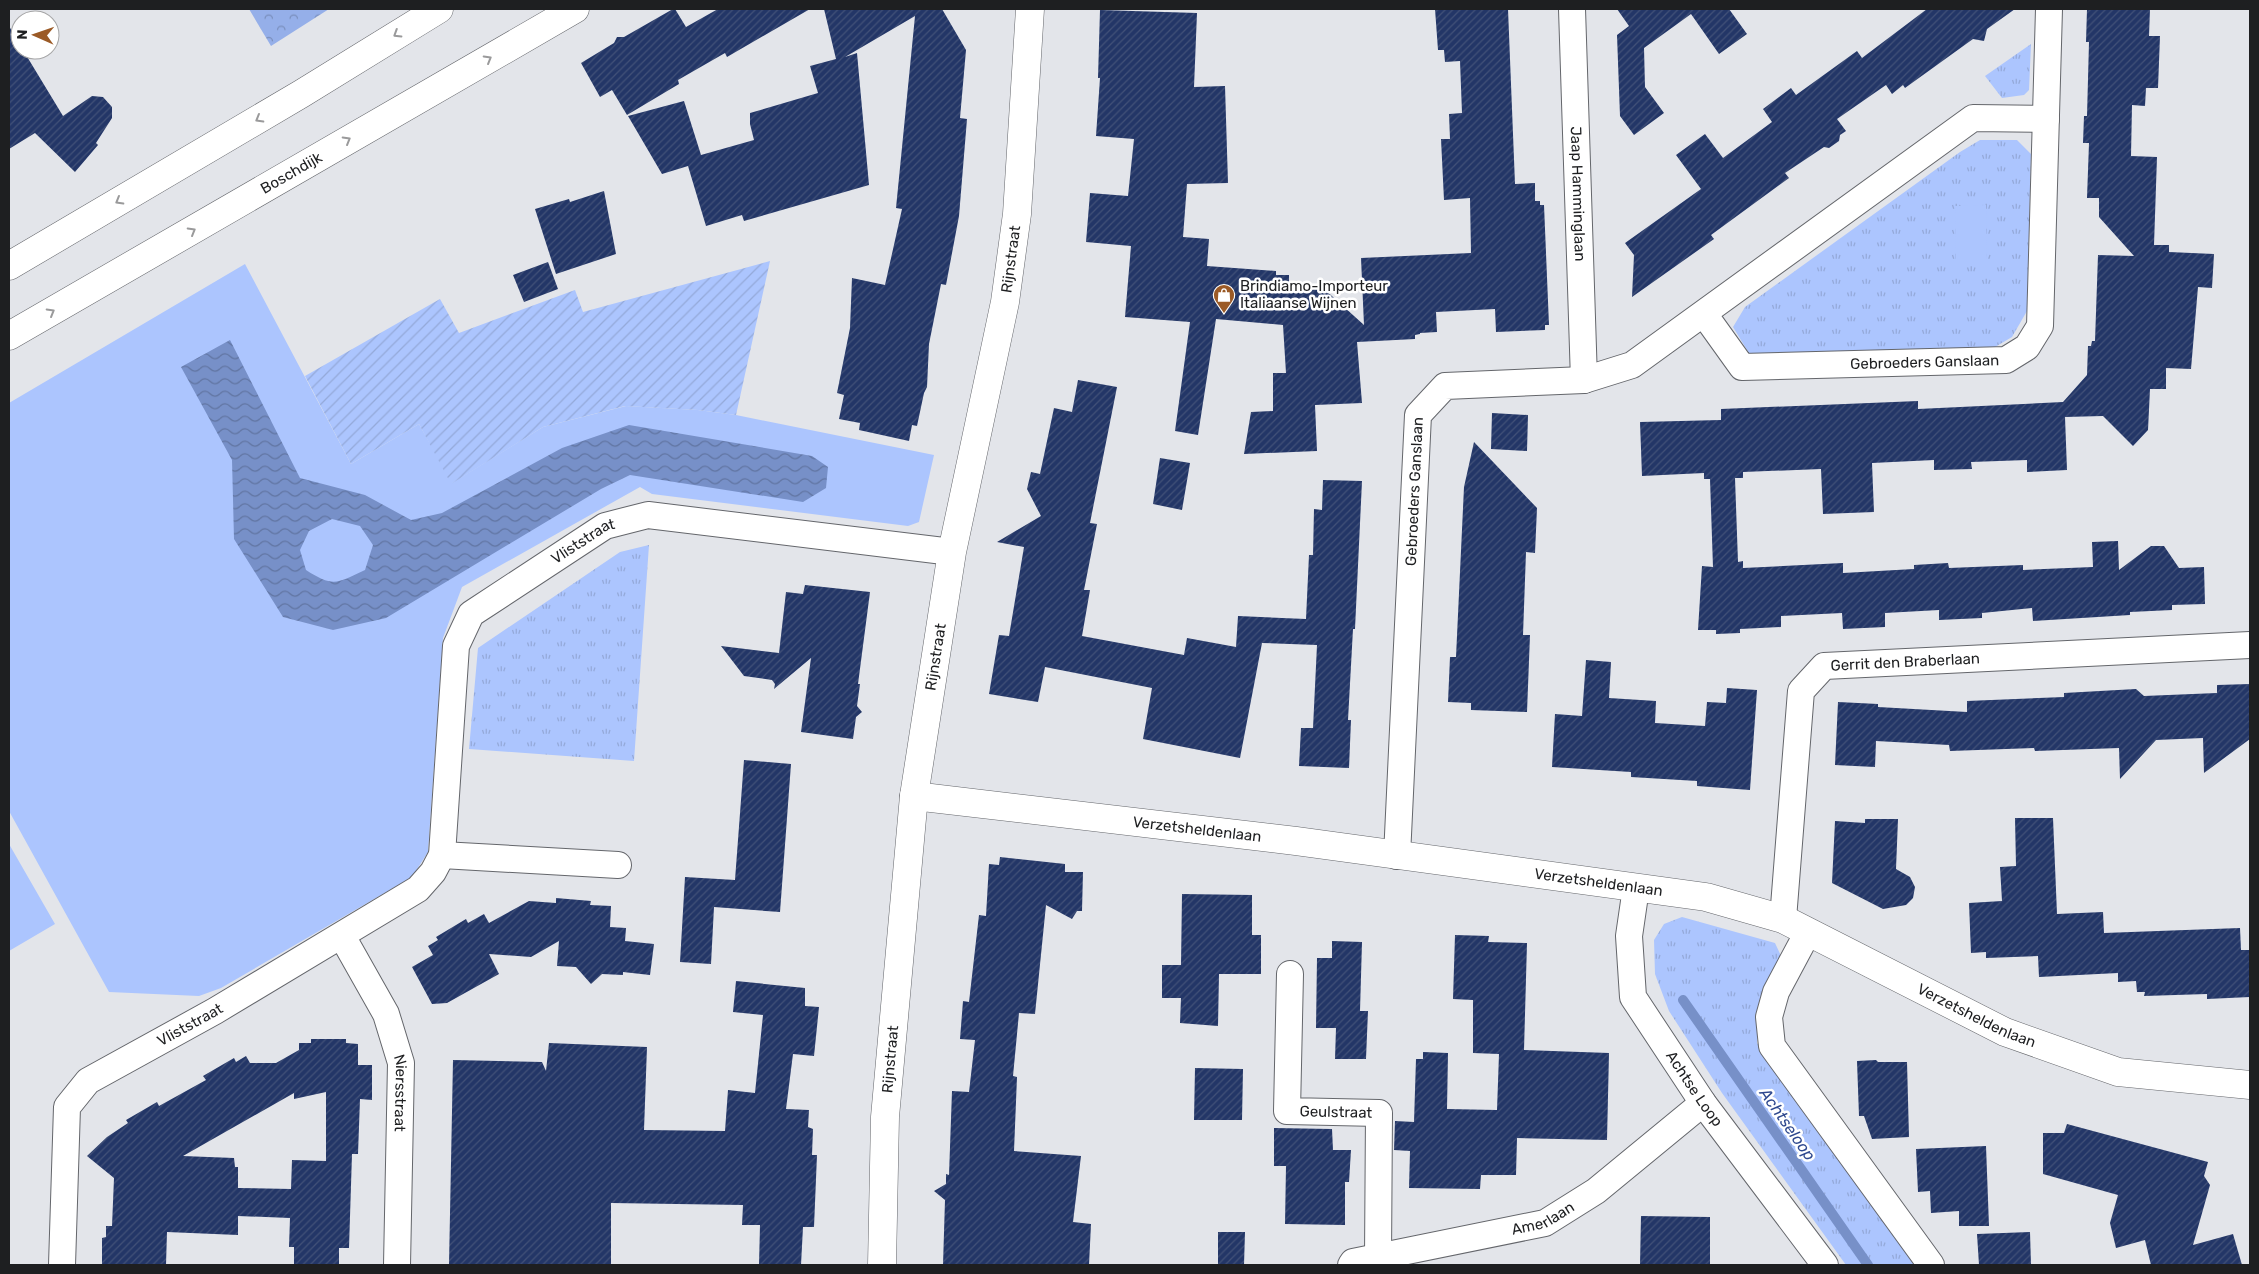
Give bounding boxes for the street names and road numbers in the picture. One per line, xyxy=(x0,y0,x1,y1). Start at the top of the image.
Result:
street label: Jaap Hamminglaan xyxy=(1567,126,1589,262)
street label: Boschdijk xyxy=(257,148,325,198)
street label: Rijnstraat xyxy=(997,224,1024,294)
street label: Gebroeders Ganslaan xyxy=(1850,351,1999,373)
street label: Gebroeders Ganslaan xyxy=(1402,417,1427,566)
street label: Vliststraat xyxy=(548,515,617,568)
street label: Rijnstraat xyxy=(922,622,950,692)
street label: Gerrit den Braberlaan xyxy=(1830,649,1980,675)
street label: Verzetsheldenlaan xyxy=(1132,813,1262,846)
street label: Verzetsheldenlaan xyxy=(1533,865,1664,900)
street label: Verzetsheldenlaan xyxy=(1914,980,2038,1051)
street label: Vliststraat xyxy=(154,999,226,1050)
street label: Rijnstraat xyxy=(878,1025,902,1094)
street label: Achtse Loop xyxy=(1662,1048,1726,1130)
street label: Niersstraat xyxy=(390,1052,410,1132)
street label: Geulstraat xyxy=(1299,1102,1373,1122)
street label: Amerlaan xyxy=(1510,1198,1578,1239)

